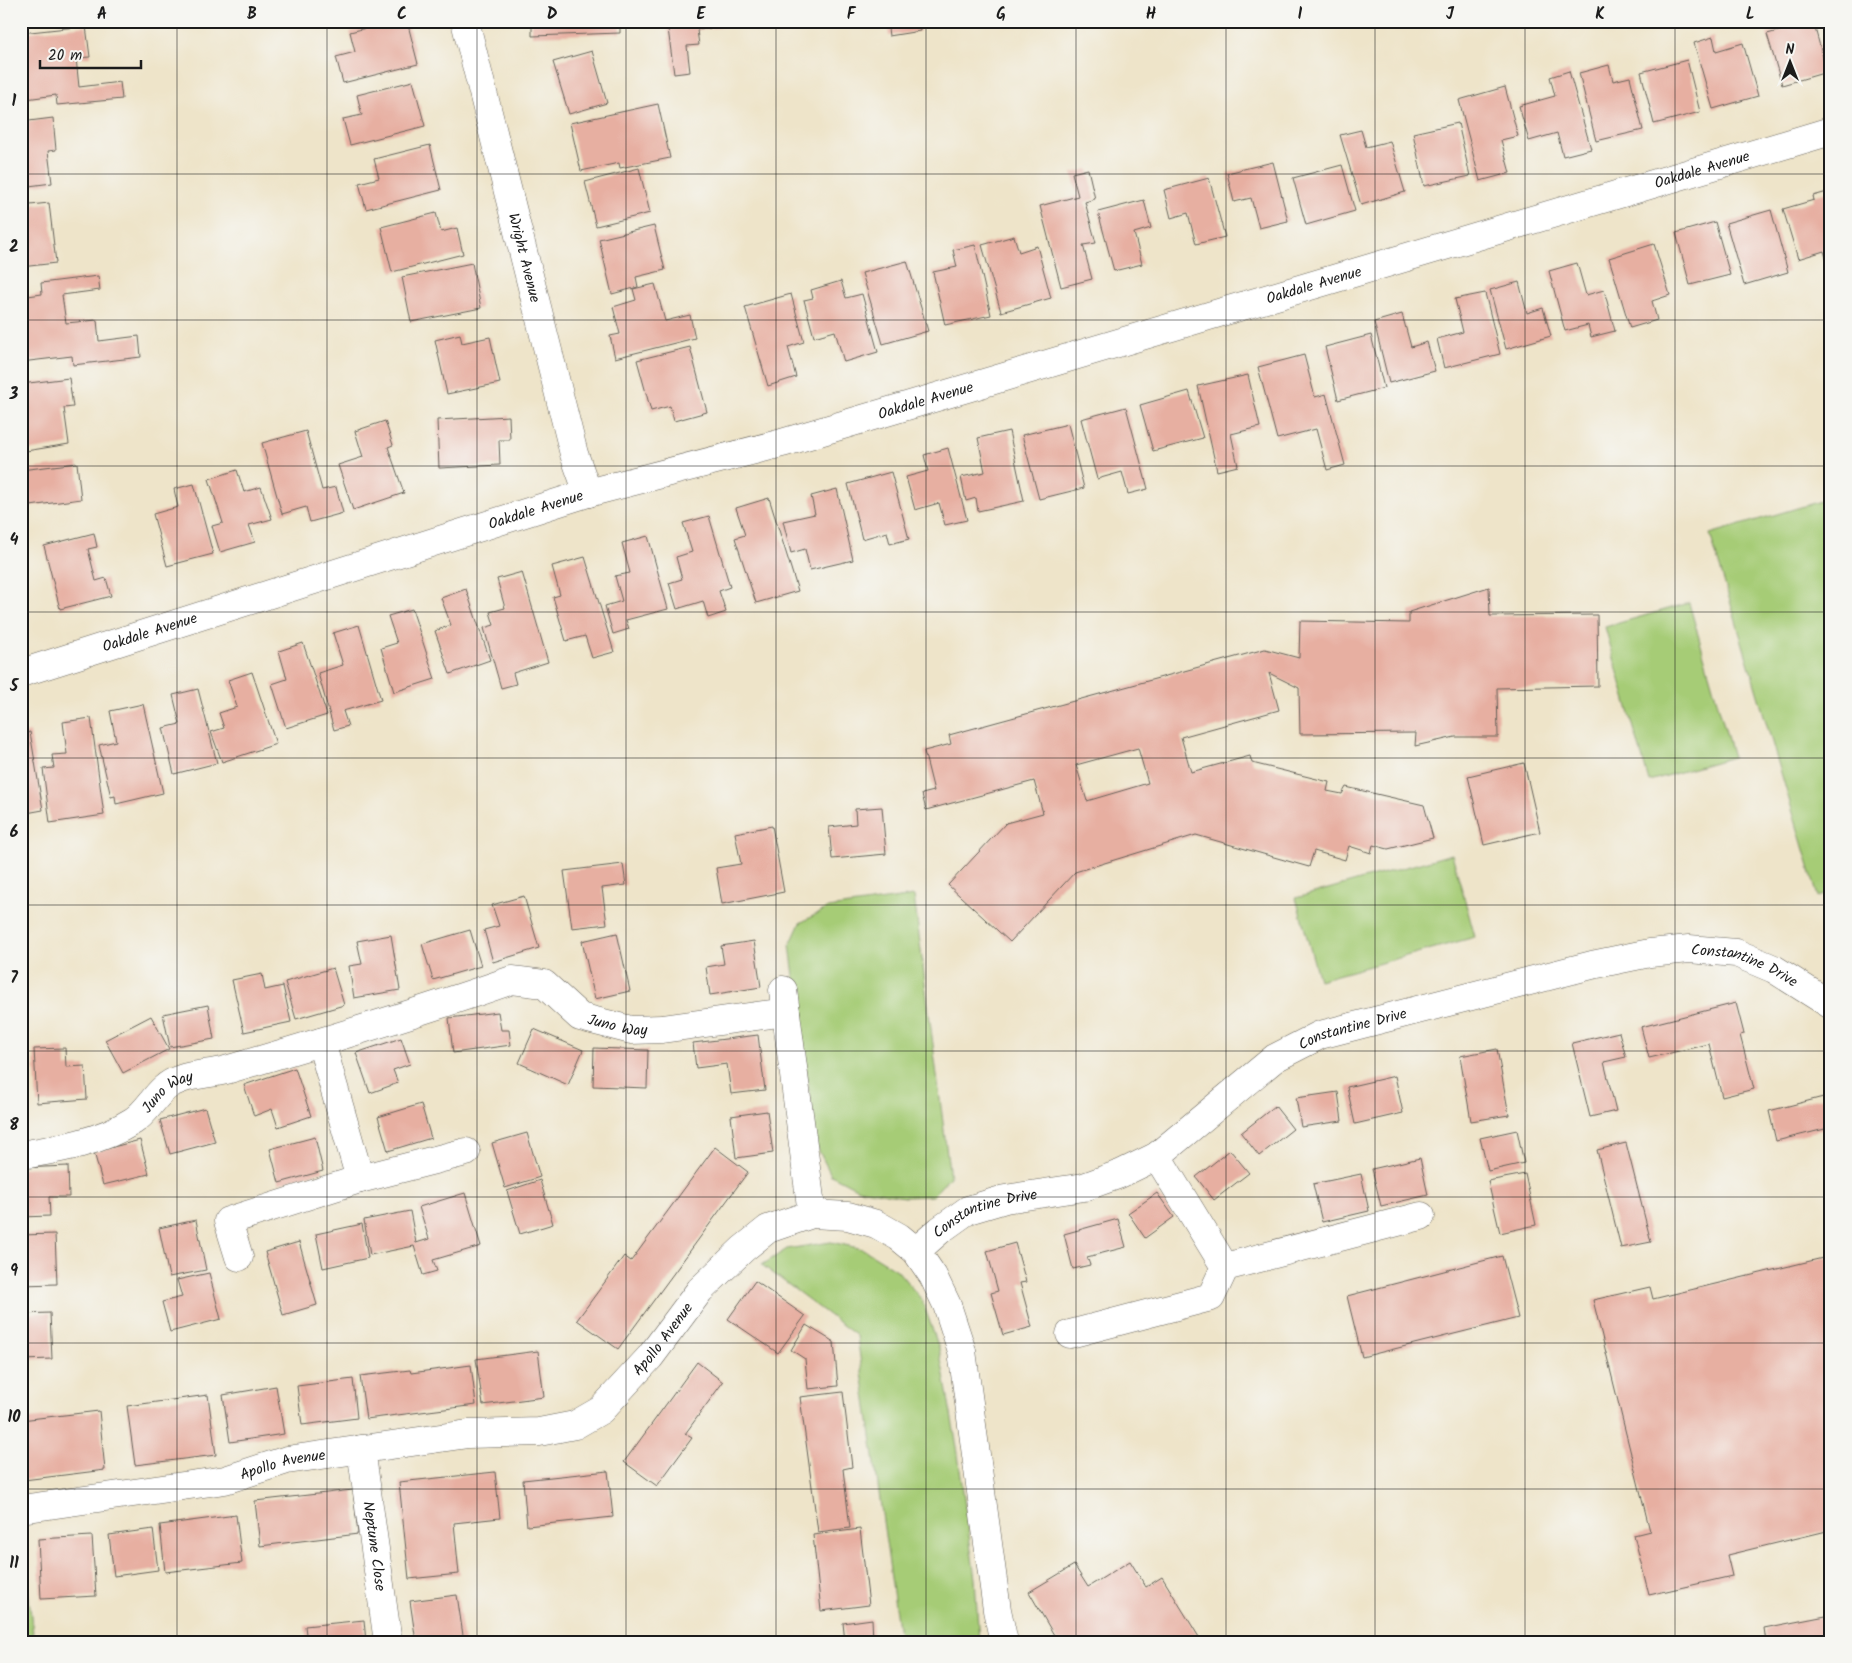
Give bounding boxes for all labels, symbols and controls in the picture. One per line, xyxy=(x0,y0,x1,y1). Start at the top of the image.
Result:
text: A xyxy=(97,2,107,27)
text: B xyxy=(247,2,257,27)
text: C xyxy=(397,2,407,27)
text: D xyxy=(547,2,558,27)
text: E xyxy=(697,2,707,27)
text: F xyxy=(847,2,857,27)
text: G xyxy=(996,2,1006,27)
text: H xyxy=(1146,2,1156,27)
text: I xyxy=(1298,2,1303,27)
text: J xyxy=(1446,2,1455,27)
text: K xyxy=(1595,2,1605,27)
text: L xyxy=(1746,2,1754,27)
scale bar xyxy=(40,38,141,70)
north arrow xyxy=(1764,38,1814,88)
text: N xyxy=(1786,39,1795,61)
text: 20 m xyxy=(48,44,82,68)
text: 1 xyxy=(12,89,17,114)
street label: Oakdale Avenue xyxy=(1652,145,1753,196)
street label: Wright Avenue xyxy=(501,211,546,305)
text: 2 xyxy=(9,235,19,260)
street label: Oakdale Avenue xyxy=(1263,260,1365,311)
street label: Oakdale Avenue xyxy=(875,376,977,427)
text: 3 xyxy=(9,382,19,407)
street label: Oakdale Avenue xyxy=(485,484,587,537)
text: 4 xyxy=(10,528,19,553)
street label: Oakdale Avenue xyxy=(99,607,201,659)
text: 5 xyxy=(9,674,20,699)
text: 6 xyxy=(10,820,19,845)
street label: Constantine Drive xyxy=(1690,938,1802,994)
text: 7 xyxy=(10,966,18,991)
street label: Constantine Drive xyxy=(1294,1002,1410,1057)
street label: Juno Way xyxy=(585,1008,649,1043)
street label: Juno Way xyxy=(136,1065,196,1119)
text: 8 xyxy=(9,1113,19,1138)
street label: Constantine Drive xyxy=(927,1183,1039,1245)
text: 9 xyxy=(10,1259,18,1284)
street label: Apollo Avenue xyxy=(627,1298,700,1382)
text: 10 xyxy=(7,1405,21,1430)
street label: Apollo Avenue xyxy=(237,1444,327,1487)
street label: Neptune Close xyxy=(355,1500,392,1593)
text: 11 xyxy=(9,1551,19,1576)

